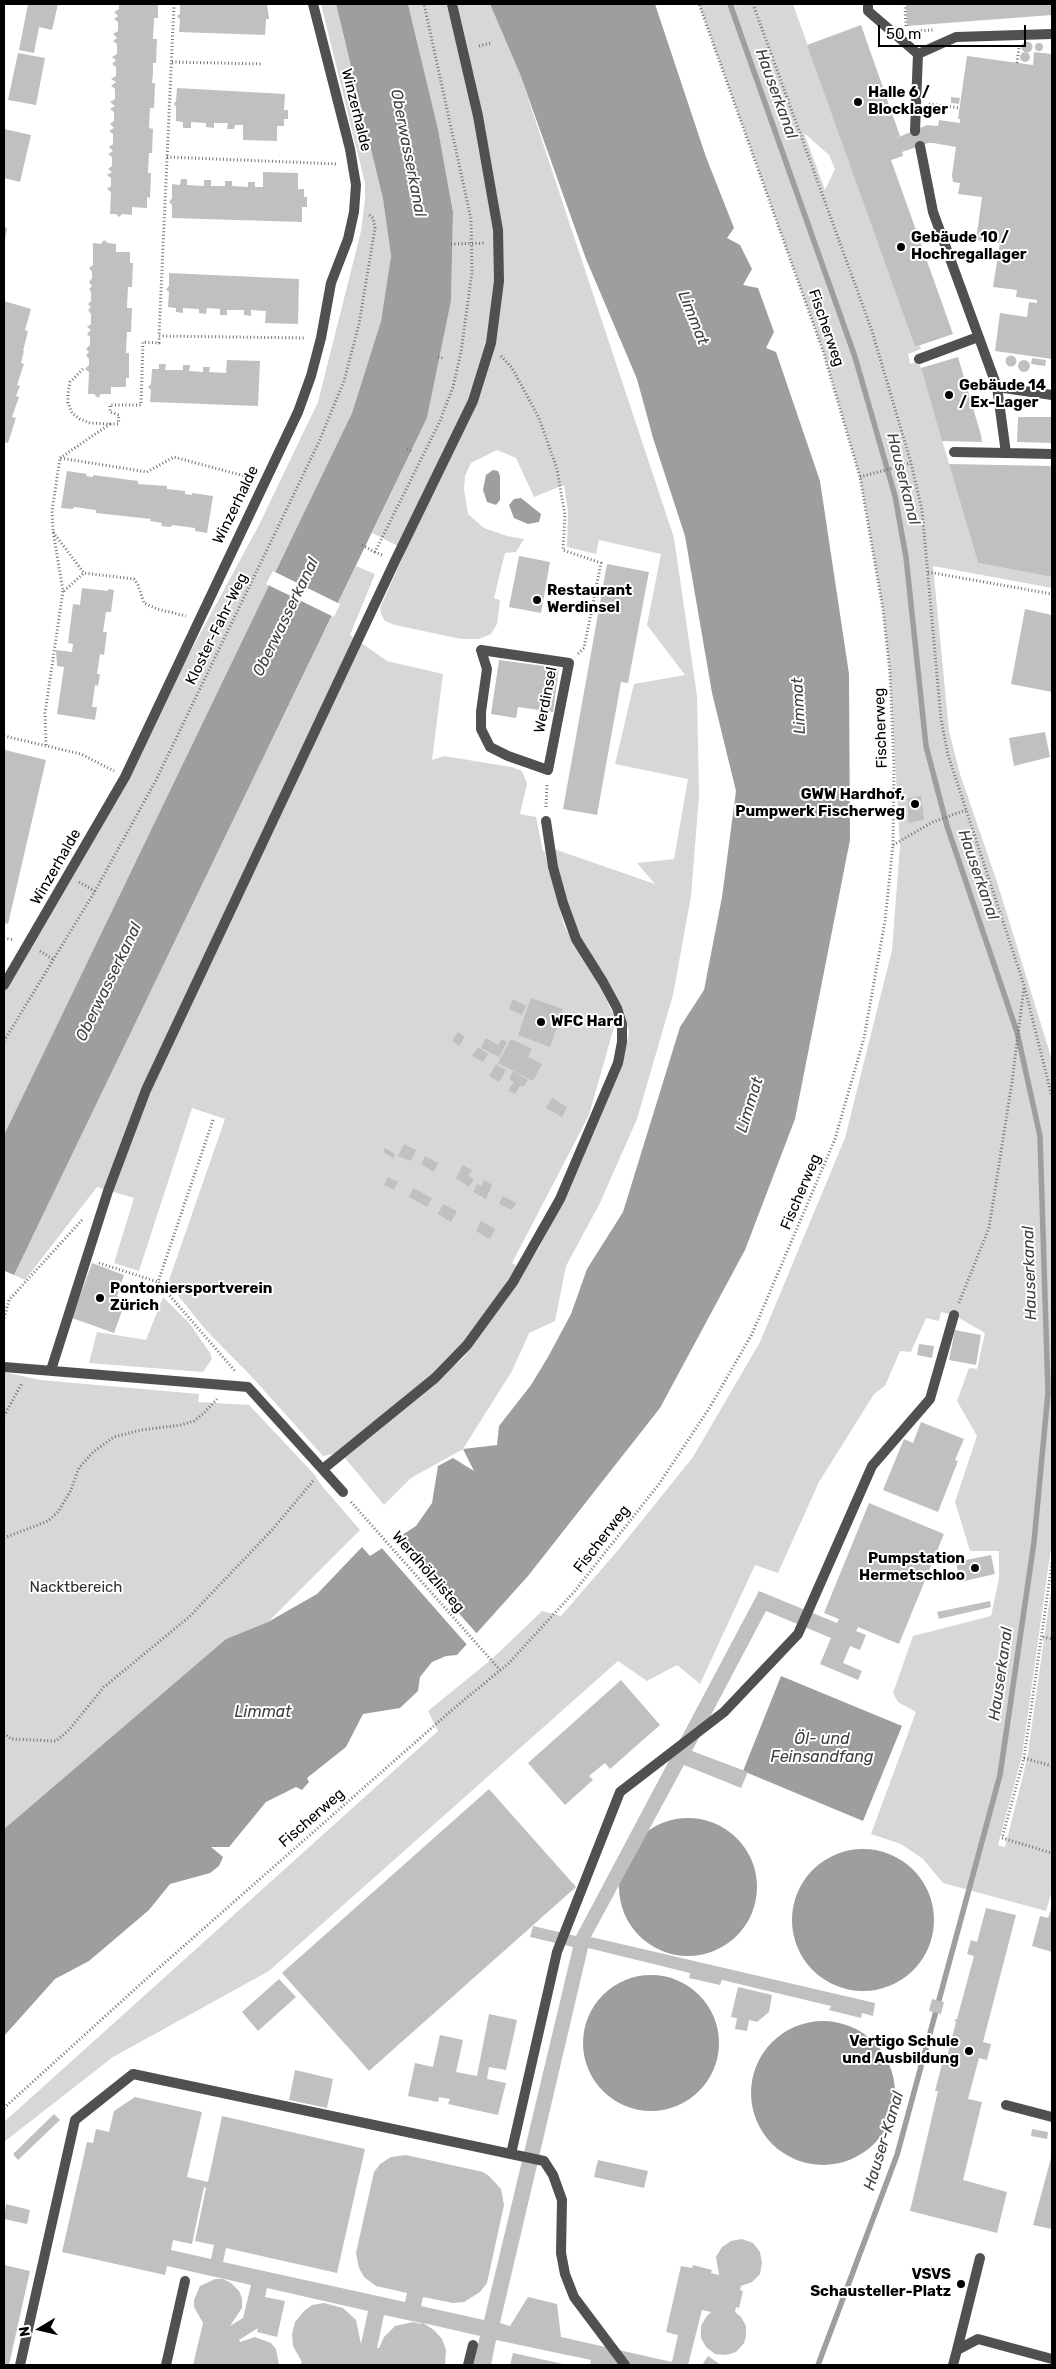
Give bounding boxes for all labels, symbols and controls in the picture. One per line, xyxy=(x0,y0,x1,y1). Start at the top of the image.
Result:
scale bar xyxy=(881,15,1028,47)
text: 50 m xyxy=(886,25,921,43)
water label: Hauserkanal xyxy=(751,46,801,142)
street label: Winzerhalde xyxy=(337,67,375,153)
place label: Halle 6 / Blocklager xyxy=(868,84,948,119)
water label: Oberwasserkanal xyxy=(386,88,430,218)
marker: Halle 6 / Blocklager xyxy=(852,96,864,108)
place label: Gebäude 10 / Hochregallager xyxy=(911,229,1027,264)
marker: Gebäude 10 / Hochregallager xyxy=(895,241,907,253)
street label: Fischerweg xyxy=(804,287,848,369)
water label: Limmat xyxy=(673,288,713,348)
place label: Gebäude 14 / Ex-Lager xyxy=(959,377,1046,412)
marker: Gebäude 14 / Ex-Lager xyxy=(943,389,955,401)
water label: Hauserkanal xyxy=(882,431,924,527)
street label: Winzerhalde xyxy=(209,463,263,547)
water label: Oberwasserkanal xyxy=(249,555,323,679)
street label: Kloster-Fahr-Weg xyxy=(182,570,252,688)
place label: Restaurant Werdinsel xyxy=(547,582,632,617)
marker: Restaurant Werdinsel xyxy=(531,594,543,606)
street label: Werdinsel xyxy=(531,665,561,735)
water label: Limmat xyxy=(788,677,810,735)
street label: Fischerweg xyxy=(871,687,891,769)
place label: GWW Hardhof, Pumpwerk Fischerweg xyxy=(735,786,905,821)
marker: GWW Hardhof, Pumpwerk Fischerweg xyxy=(909,798,921,810)
street label: Winzerhalde xyxy=(27,826,85,908)
water label: Hauserkanal xyxy=(954,827,1002,923)
water label: Oberwasserkanal xyxy=(72,920,146,1044)
place label: WFC Hard xyxy=(551,1013,623,1031)
marker: WFC Hard xyxy=(535,1016,547,1028)
water label: Limmat xyxy=(733,1075,767,1135)
street label: Fischerweg xyxy=(777,1151,825,1233)
water label: Hauserkanal xyxy=(1019,1226,1041,1320)
place label: Pontoniersportverein Zürich xyxy=(110,1280,272,1315)
marker: Pontoniersportverein Zürich xyxy=(94,1292,106,1304)
street label: Fischerweg xyxy=(570,1502,634,1576)
street label: Werdhölzlisteg xyxy=(388,1528,468,1616)
place label: Pumpstation Hermetschloo xyxy=(859,1550,965,1585)
marker: Pumpstation Hermetschloo xyxy=(969,1562,981,1574)
park label: Nacktbereich xyxy=(30,1579,122,1597)
water label: Hauserkanal xyxy=(985,1626,1017,1722)
water label: Limmat xyxy=(235,1702,291,1722)
water label: Öl- und Feinsandfang xyxy=(770,1729,874,1767)
street label: Fischerweg xyxy=(276,1785,348,1851)
place label: Vertigo Schule und Ausbildung xyxy=(842,2033,959,2068)
marker: Vertigo Schule und Ausbildung xyxy=(963,2045,975,2057)
water label: Hauser-Kanal xyxy=(860,2089,908,2193)
place label: VSVS Schausteller-Platz xyxy=(810,2266,951,2301)
marker: VSVS Schausteller-Platz xyxy=(955,2278,967,2290)
north arrow xyxy=(15,2304,65,2354)
text: N xyxy=(16,2325,34,2338)

